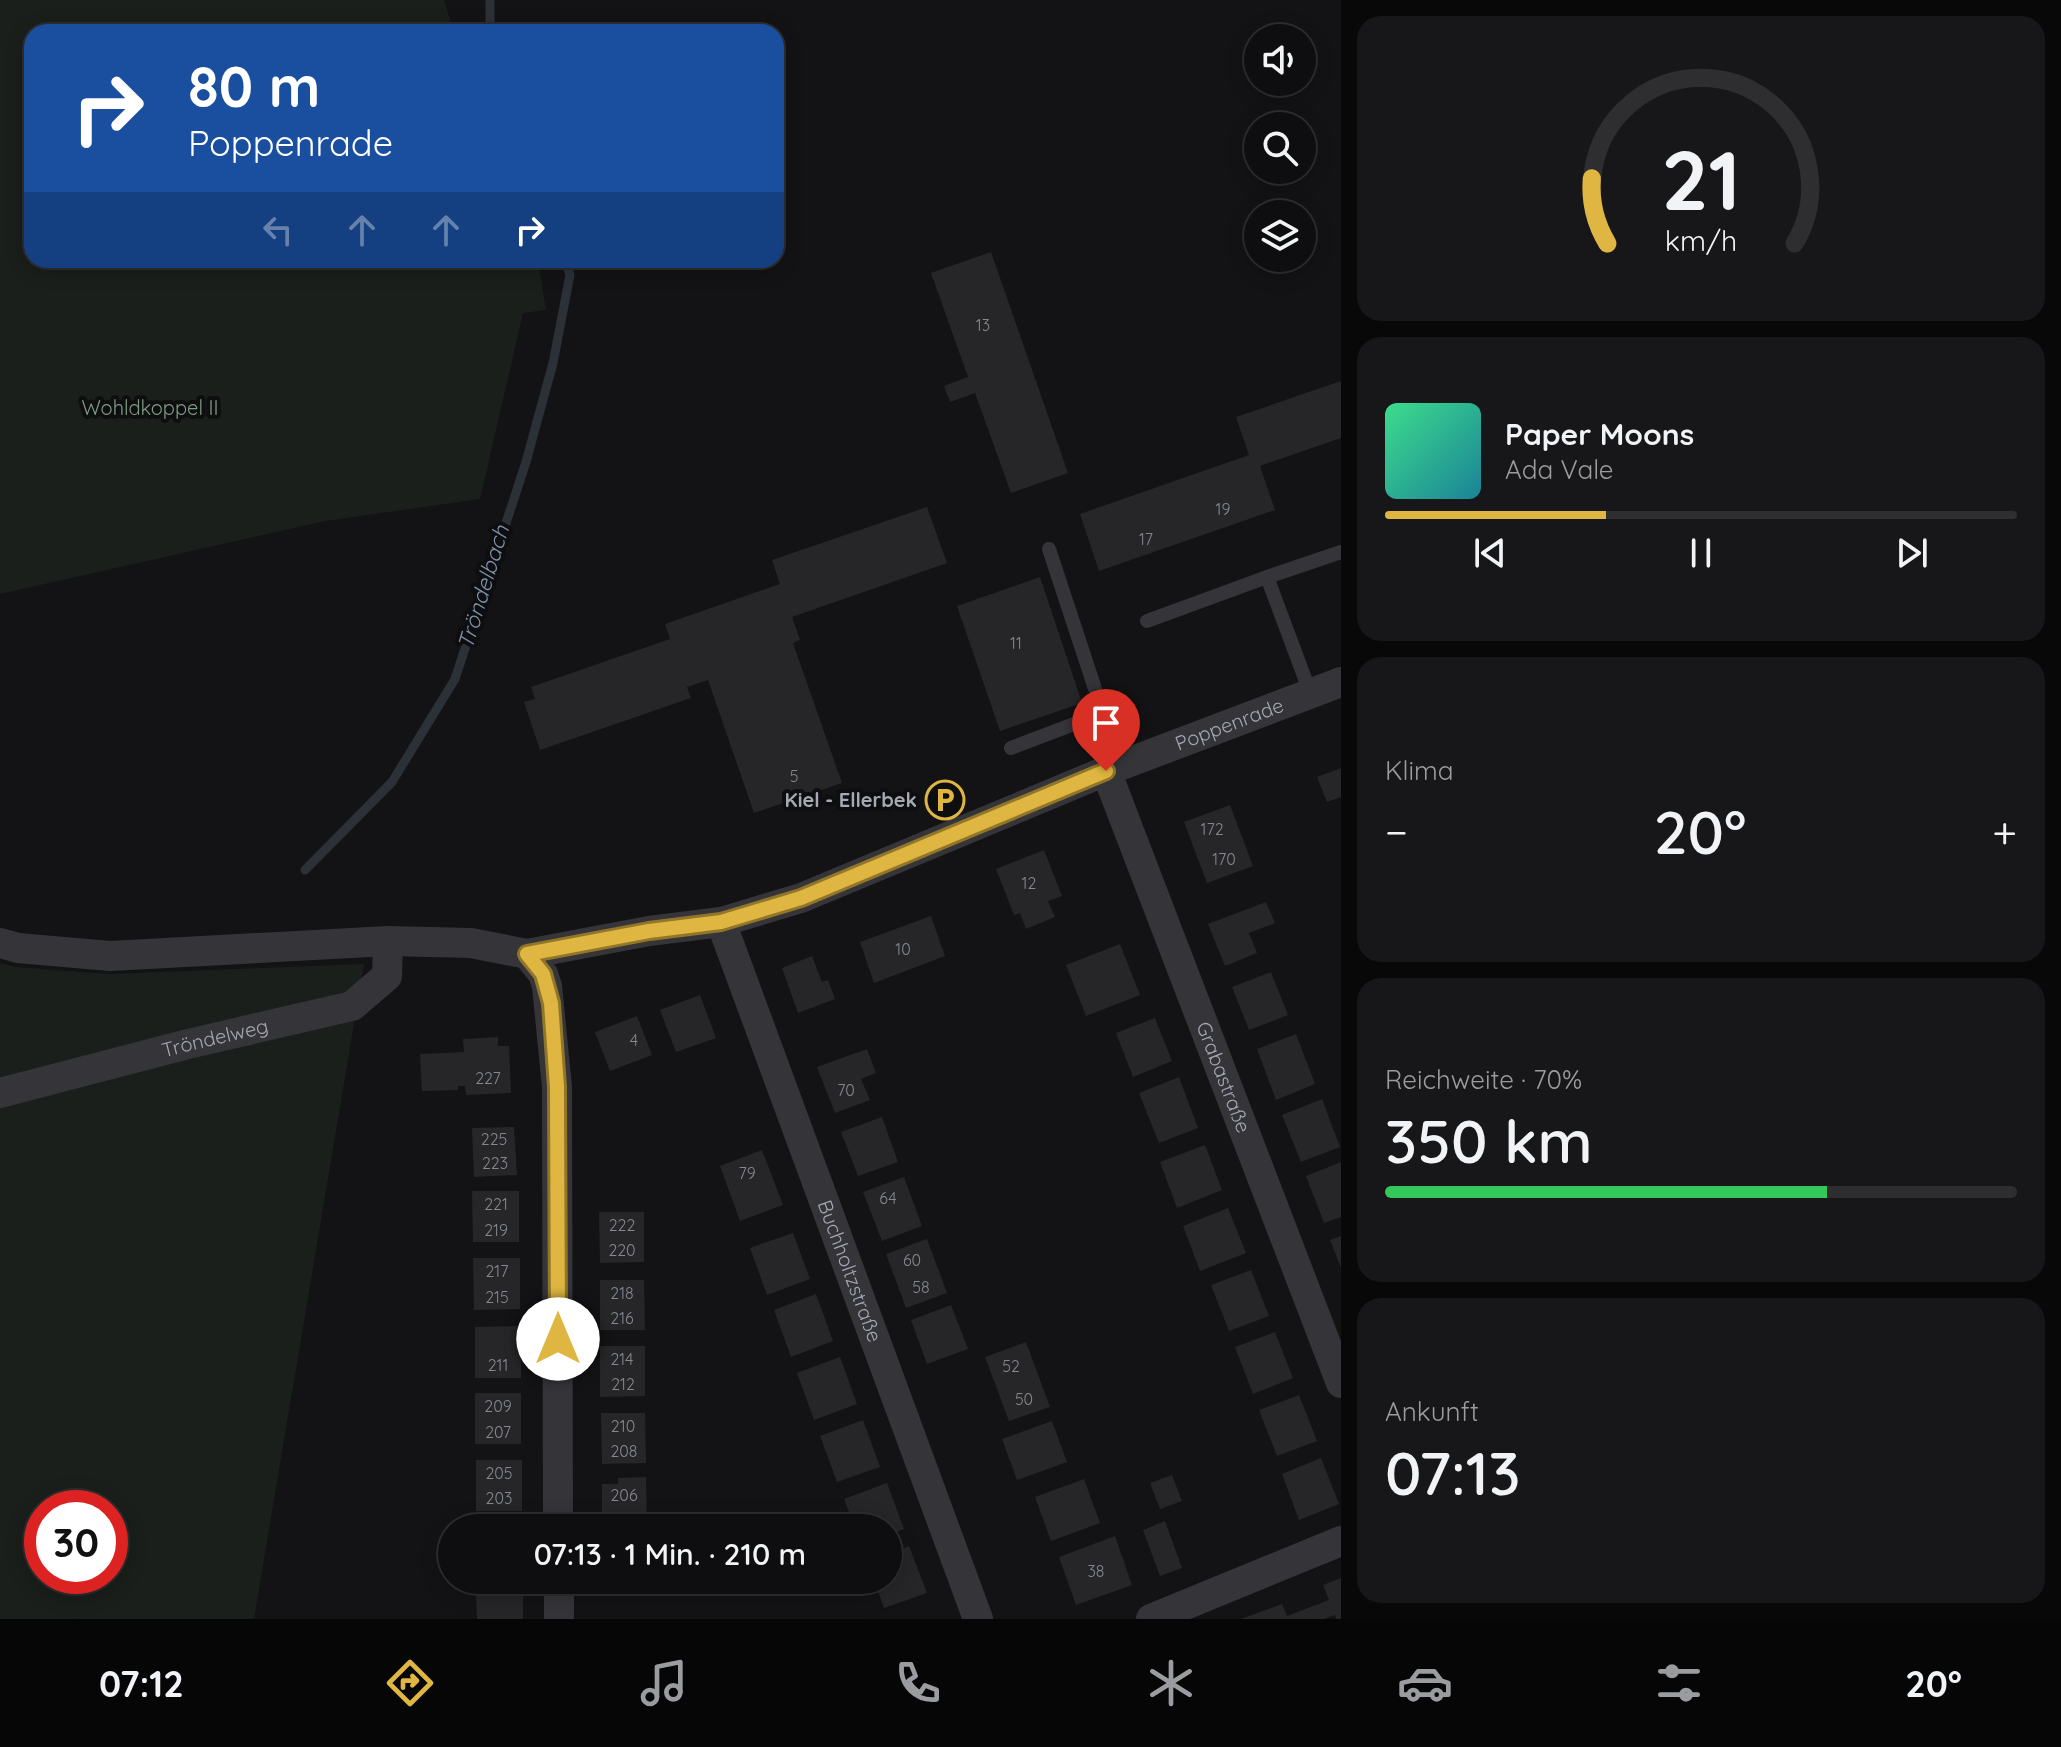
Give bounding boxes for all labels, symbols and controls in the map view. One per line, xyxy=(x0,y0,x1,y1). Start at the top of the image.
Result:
map controls xyxy=(1244,24,1316,272)
button: sound xyxy=(1244,24,1316,96)
text: 80 m xyxy=(188,51,320,121)
icon: right xyxy=(56,56,160,160)
button: search xyxy=(1244,112,1316,184)
text: Poppenrade xyxy=(188,120,393,165)
text: 21 xyxy=(1661,127,1741,231)
button: layers xyxy=(1244,200,1316,272)
icon: left xyxy=(256,208,300,252)
icon: ahead xyxy=(340,208,384,252)
icon: ahead xyxy=(424,208,468,252)
icon: right xyxy=(508,208,552,252)
text: km/h xyxy=(1665,222,1737,258)
house number: 13 xyxy=(976,315,990,335)
park label: Wohldkoppel II xyxy=(82,395,218,420)
text: Paper Moons xyxy=(1505,415,1694,453)
text: Ada Vale xyxy=(1505,453,1614,486)
house number: 19 xyxy=(1216,499,1230,519)
water label: Tröndelbach xyxy=(451,521,515,652)
house number: 17 xyxy=(1139,529,1153,549)
icon: previous xyxy=(1468,531,1512,575)
icon: pause xyxy=(1679,531,1723,575)
icon: next xyxy=(1890,531,1934,575)
house number: 11 xyxy=(1010,633,1022,653)
pin xyxy=(1072,689,1140,771)
street label: Poppenrade xyxy=(1171,692,1287,756)
icon: arrive xyxy=(1084,701,1128,745)
text: Klima xyxy=(1385,754,1454,787)
house number: 5 xyxy=(790,766,798,786)
parking icon: Kiel - Ellerbek xyxy=(924,779,966,821)
place label: Kiel - Ellerbek xyxy=(785,787,917,812)
text: 20° xyxy=(1654,794,1746,869)
text: − xyxy=(1385,804,1408,859)
text: + xyxy=(1992,804,2017,859)
house number: 172 xyxy=(1201,819,1224,839)
house number: 170 xyxy=(1212,849,1236,869)
house number: 12 xyxy=(1022,873,1037,893)
house number: 10 xyxy=(895,939,911,959)
street label: Tröndelweg xyxy=(159,1013,271,1062)
street label: Grabastraße xyxy=(1191,1018,1257,1136)
house number: 4 xyxy=(630,1030,638,1050)
text: Reichweite · 70% xyxy=(1385,1063,1582,1096)
house number: 227 xyxy=(475,1068,501,1088)
house number: 70 xyxy=(837,1080,855,1100)
text: 350 km xyxy=(1385,1103,1593,1178)
house number: 225 xyxy=(481,1129,507,1149)
house number: 223 xyxy=(482,1153,508,1173)
house number: 79 xyxy=(738,1163,756,1183)
house number: 64 xyxy=(879,1188,897,1208)
house number: 221 xyxy=(484,1194,508,1214)
street label: Buchholtzstraße xyxy=(813,1196,888,1345)
house number: 222 xyxy=(609,1215,635,1235)
house number: 219 xyxy=(484,1220,508,1240)
house number: 220 xyxy=(608,1240,636,1260)
house number: 60 xyxy=(903,1250,921,1270)
house number: 217 xyxy=(486,1261,509,1281)
house number: 58 xyxy=(912,1277,930,1297)
house number: 218 xyxy=(610,1283,634,1303)
house number: 215 xyxy=(485,1287,509,1307)
position arrow xyxy=(516,1297,600,1381)
house number: 216 xyxy=(610,1308,634,1328)
house number: 214 xyxy=(611,1349,633,1369)
house number: 211 xyxy=(488,1355,508,1375)
house number: 52 xyxy=(1002,1356,1020,1376)
house number: 212 xyxy=(611,1374,635,1394)
house number: 50 xyxy=(1015,1389,1033,1409)
text: Ankunft xyxy=(1385,1395,1479,1428)
house number: 209 xyxy=(484,1396,512,1416)
house number: 210 xyxy=(611,1416,635,1436)
house number: 207 xyxy=(485,1422,511,1442)
text: 07:13 xyxy=(1385,1435,1521,1510)
house number: 208 xyxy=(610,1441,638,1461)
house number: 205 xyxy=(485,1463,513,1483)
house number: 206 xyxy=(611,1485,638,1505)
house number: 203 xyxy=(486,1488,512,1508)
speed limit sign: 30 xyxy=(24,1490,128,1594)
text: 07:13 · 1 Min. · 210 m xyxy=(534,1535,806,1573)
house number: 38 xyxy=(1087,1561,1105,1581)
icon: directions xyxy=(382,1655,438,1711)
icon: music xyxy=(636,1655,692,1711)
icon: phone xyxy=(890,1655,946,1711)
icon: climate xyxy=(1143,1655,1199,1711)
icon: car xyxy=(1397,1655,1453,1711)
icon: filters xyxy=(1651,1655,1707,1711)
text: 07:12 xyxy=(99,1661,184,1706)
text: 20° xyxy=(1905,1661,1962,1706)

